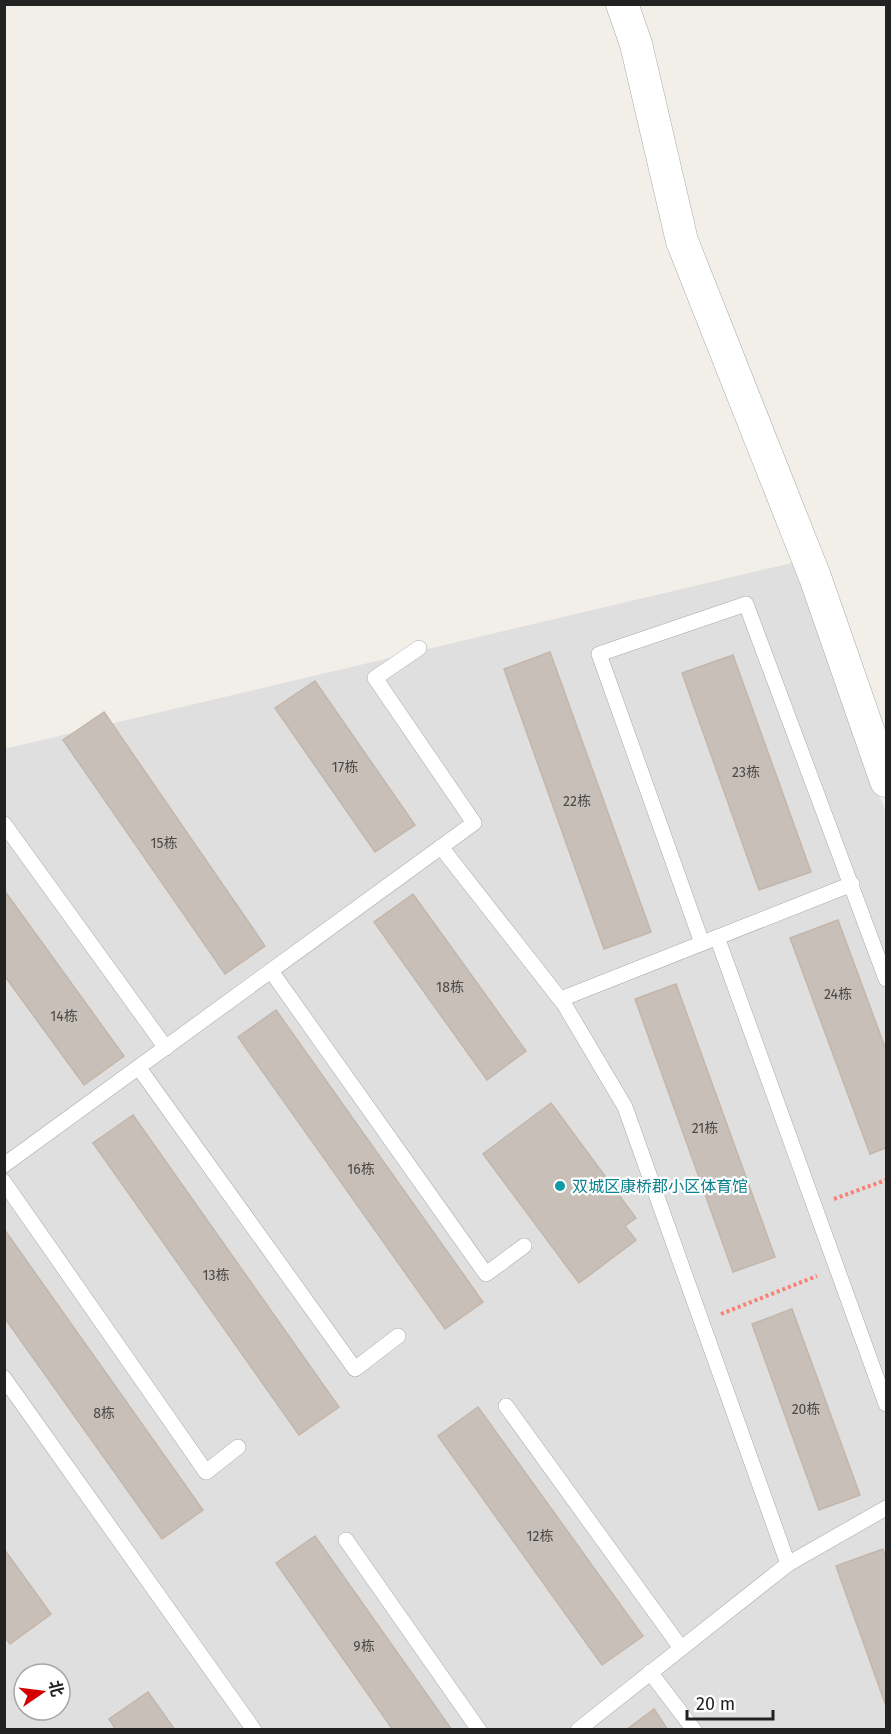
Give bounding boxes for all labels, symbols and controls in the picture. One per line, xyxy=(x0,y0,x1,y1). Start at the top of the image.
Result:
house number: 17栋 xyxy=(332,759,358,776)
house number: 23栋 xyxy=(732,764,760,781)
house number: 22栋 xyxy=(563,793,591,810)
house number: 15栋 xyxy=(150,835,178,852)
house number: 18栋 xyxy=(436,979,464,996)
house number: 24栋 xyxy=(824,986,852,1003)
house number: 14栋 xyxy=(50,1008,78,1025)
house number: 21栋 xyxy=(692,1120,718,1137)
house number: 16栋 xyxy=(347,1161,375,1178)
place label: 双城区康桥郡小区体育馆 xyxy=(572,1177,748,1196)
marker: 双城区康桥郡小区体育馆 xyxy=(553,1179,567,1193)
house number: 13栋 xyxy=(202,1267,230,1284)
house number: 20栋 xyxy=(792,1401,820,1418)
house number: 8栋 xyxy=(93,1405,115,1422)
house number: 12栋 xyxy=(527,1528,554,1545)
house number: 9栋 xyxy=(353,1638,375,1655)
north arrow xyxy=(12,1662,72,1722)
text: 北 xyxy=(45,1678,67,1699)
scale bar xyxy=(687,1683,772,1721)
text: 20 m xyxy=(696,1693,735,1715)

